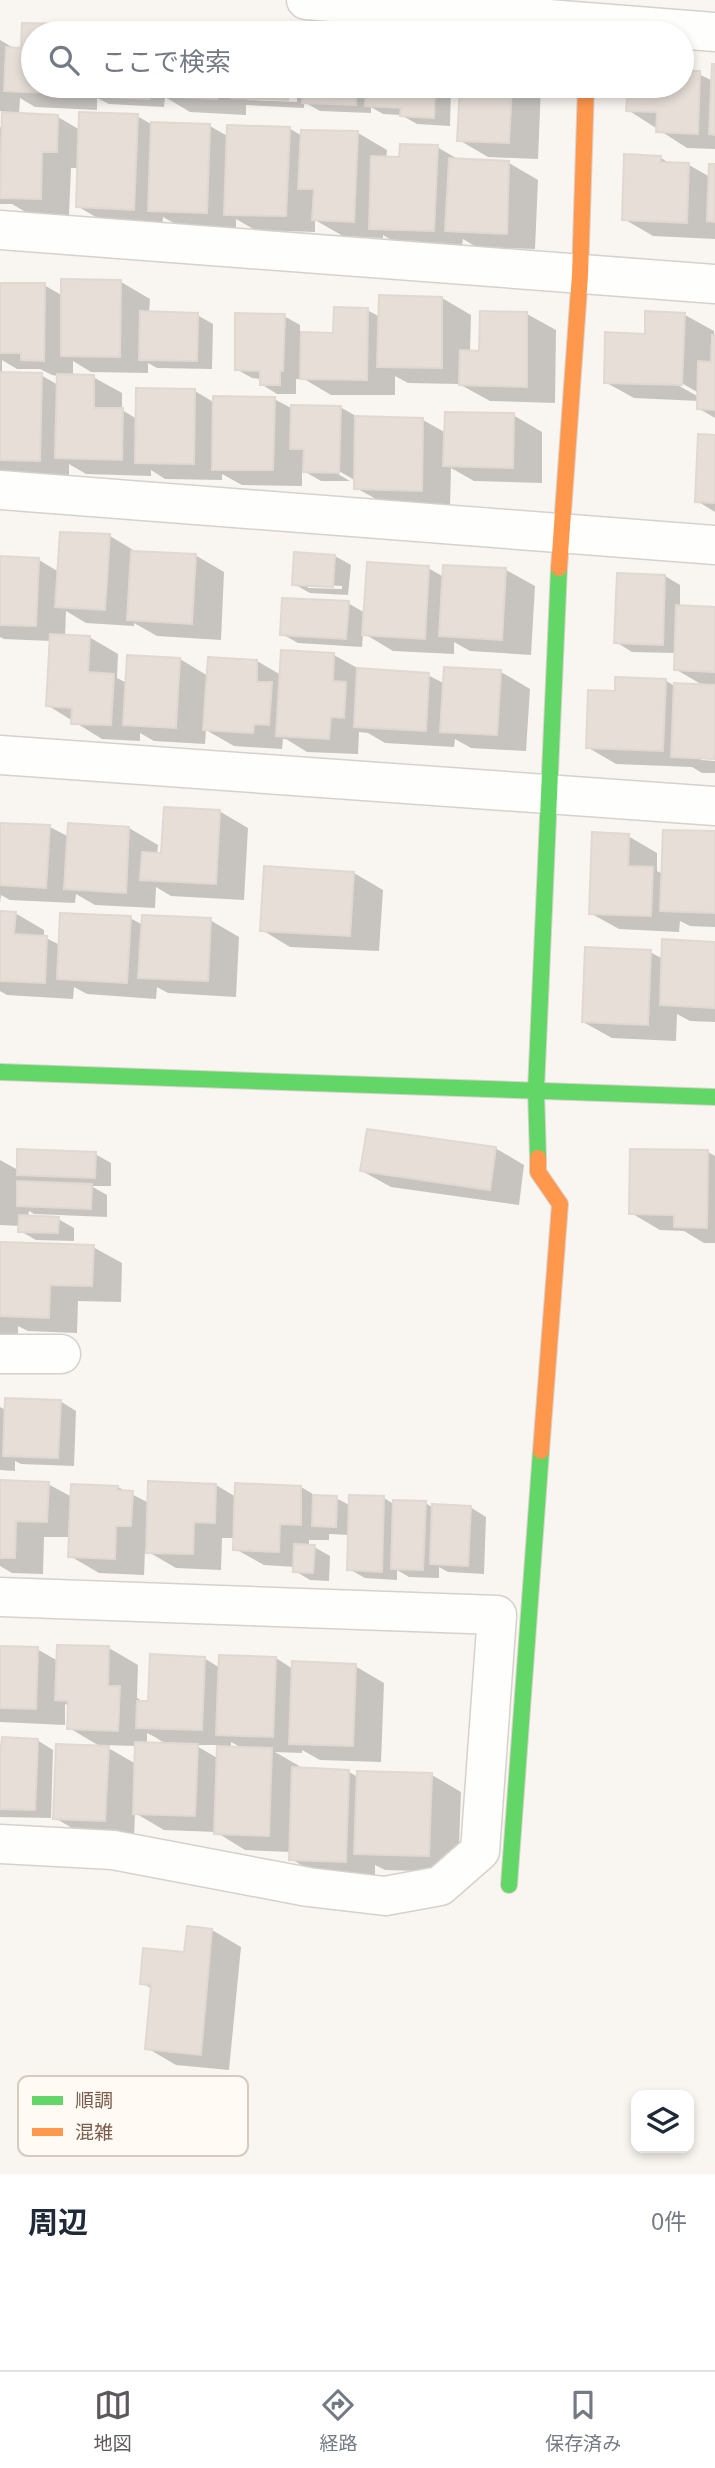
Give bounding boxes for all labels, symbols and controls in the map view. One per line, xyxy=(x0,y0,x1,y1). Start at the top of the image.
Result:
search box xyxy=(21,21,694,98)
icon: search xyxy=(45,41,83,79)
text: ここで検索 xyxy=(101,47,231,77)
legend xyxy=(18,2076,248,2156)
text: 順調 xyxy=(75,2090,113,2111)
map controls xyxy=(631,2090,694,2153)
button: layers xyxy=(631,2090,694,2153)
text: 混雑 xyxy=(75,2122,113,2143)
text: 周辺 xyxy=(28,2206,88,2239)
text: 0件 xyxy=(651,2209,687,2235)
tab: 地図 xyxy=(94,2386,132,2455)
tab: 経路 xyxy=(319,2386,357,2455)
tab: 保存済み xyxy=(545,2386,621,2455)

